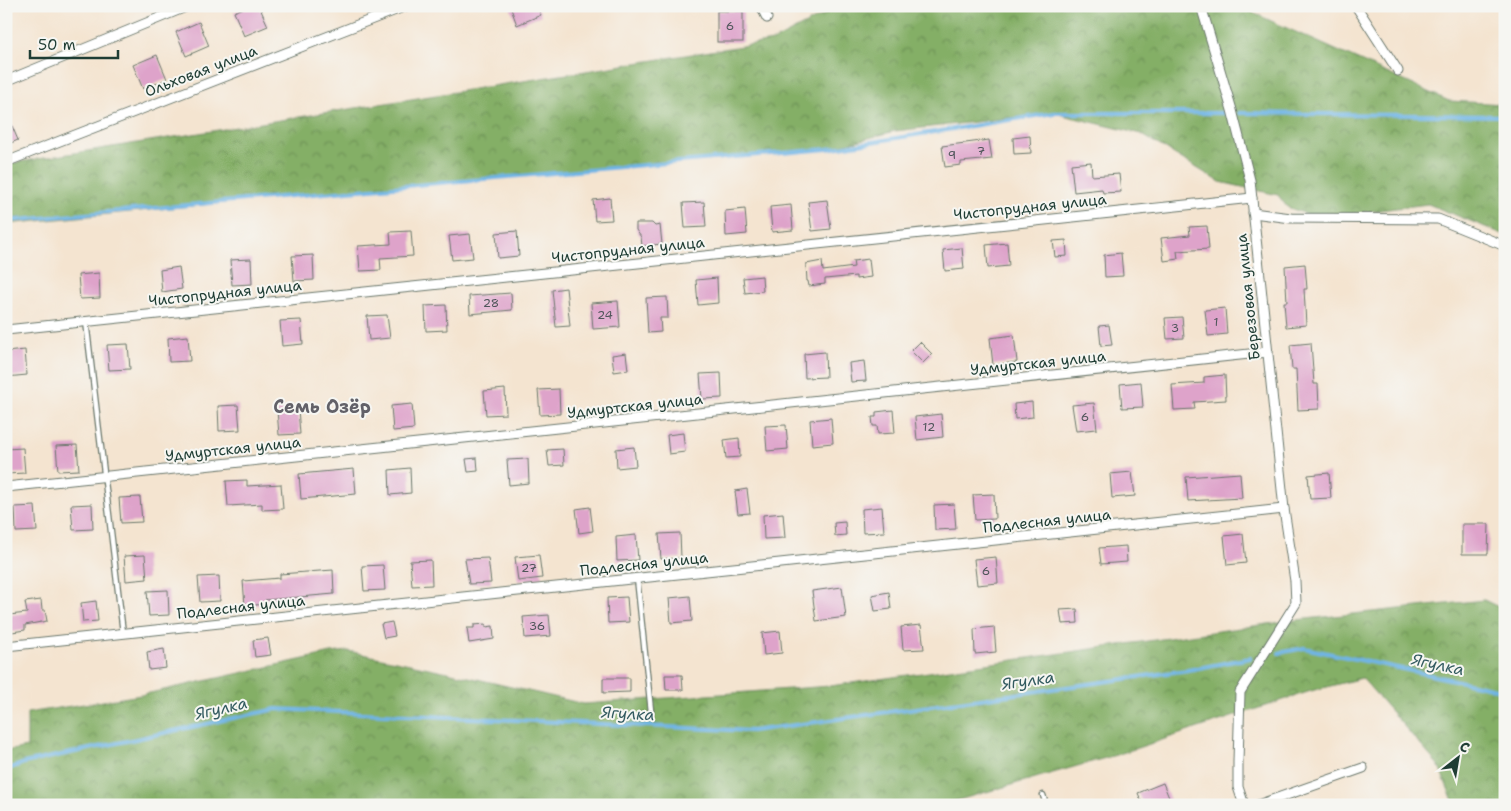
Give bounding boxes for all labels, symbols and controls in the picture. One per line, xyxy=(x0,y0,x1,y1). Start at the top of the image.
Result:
house number: 6 xyxy=(726,18,734,34)
scale bar xyxy=(30,28,118,60)
text: 50 m xyxy=(38,35,76,55)
street label: Ольховая улица xyxy=(142,40,261,102)
house number: 7 xyxy=(977,143,985,159)
house number: 9 xyxy=(948,147,956,163)
street label: Чистопрудная улица xyxy=(952,189,1108,225)
street label: Чистопрудная улица xyxy=(550,232,706,268)
street label: Березовая улица xyxy=(1231,232,1265,361)
street label: Чистопрудная улица xyxy=(147,275,303,311)
house number: 28 xyxy=(483,295,499,311)
house number: 24 xyxy=(597,307,613,323)
house number: 1 xyxy=(1213,314,1219,330)
house number: 3 xyxy=(1171,320,1179,336)
street label: Удмуртская улица xyxy=(969,346,1107,380)
street label: Удмуртская улица xyxy=(566,389,704,423)
district label: Семь Озёр xyxy=(273,395,371,419)
house number: 6 xyxy=(1081,409,1089,425)
house number: 12 xyxy=(923,419,935,435)
street label: Удмуртская улица xyxy=(164,432,302,466)
street label: Подлесная улица xyxy=(982,504,1113,538)
street label: Подлесная улица xyxy=(579,547,710,581)
house number: 27 xyxy=(521,560,537,576)
house number: 6 xyxy=(982,563,990,579)
street label: Подлесная улица xyxy=(176,590,307,624)
house number: 36 xyxy=(529,618,545,634)
water label: Ягулка xyxy=(1409,648,1466,680)
water label: Ягулка xyxy=(999,666,1056,695)
water label: Ягулка xyxy=(192,692,249,725)
water label: Ягулка xyxy=(600,702,655,725)
north arrow xyxy=(1434,734,1484,784)
text: С xyxy=(1456,737,1473,757)

